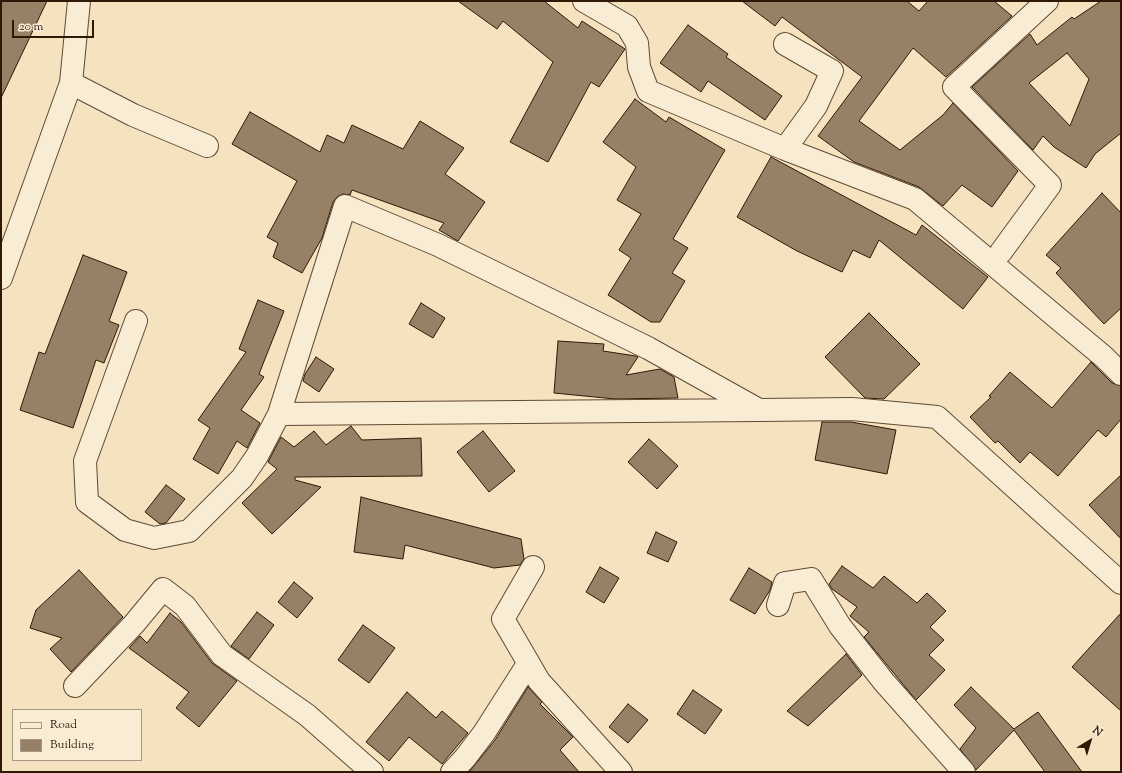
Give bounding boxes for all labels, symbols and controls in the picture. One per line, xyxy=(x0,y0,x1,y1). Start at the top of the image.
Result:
scale bar xyxy=(14,12,96,38)
text: 20 m xyxy=(19,18,43,36)
legend xyxy=(12,709,142,761)
text: Road xyxy=(50,716,77,734)
north arrow xyxy=(1070,721,1110,761)
text: N xyxy=(1089,723,1106,741)
text: Building xyxy=(50,736,94,754)

